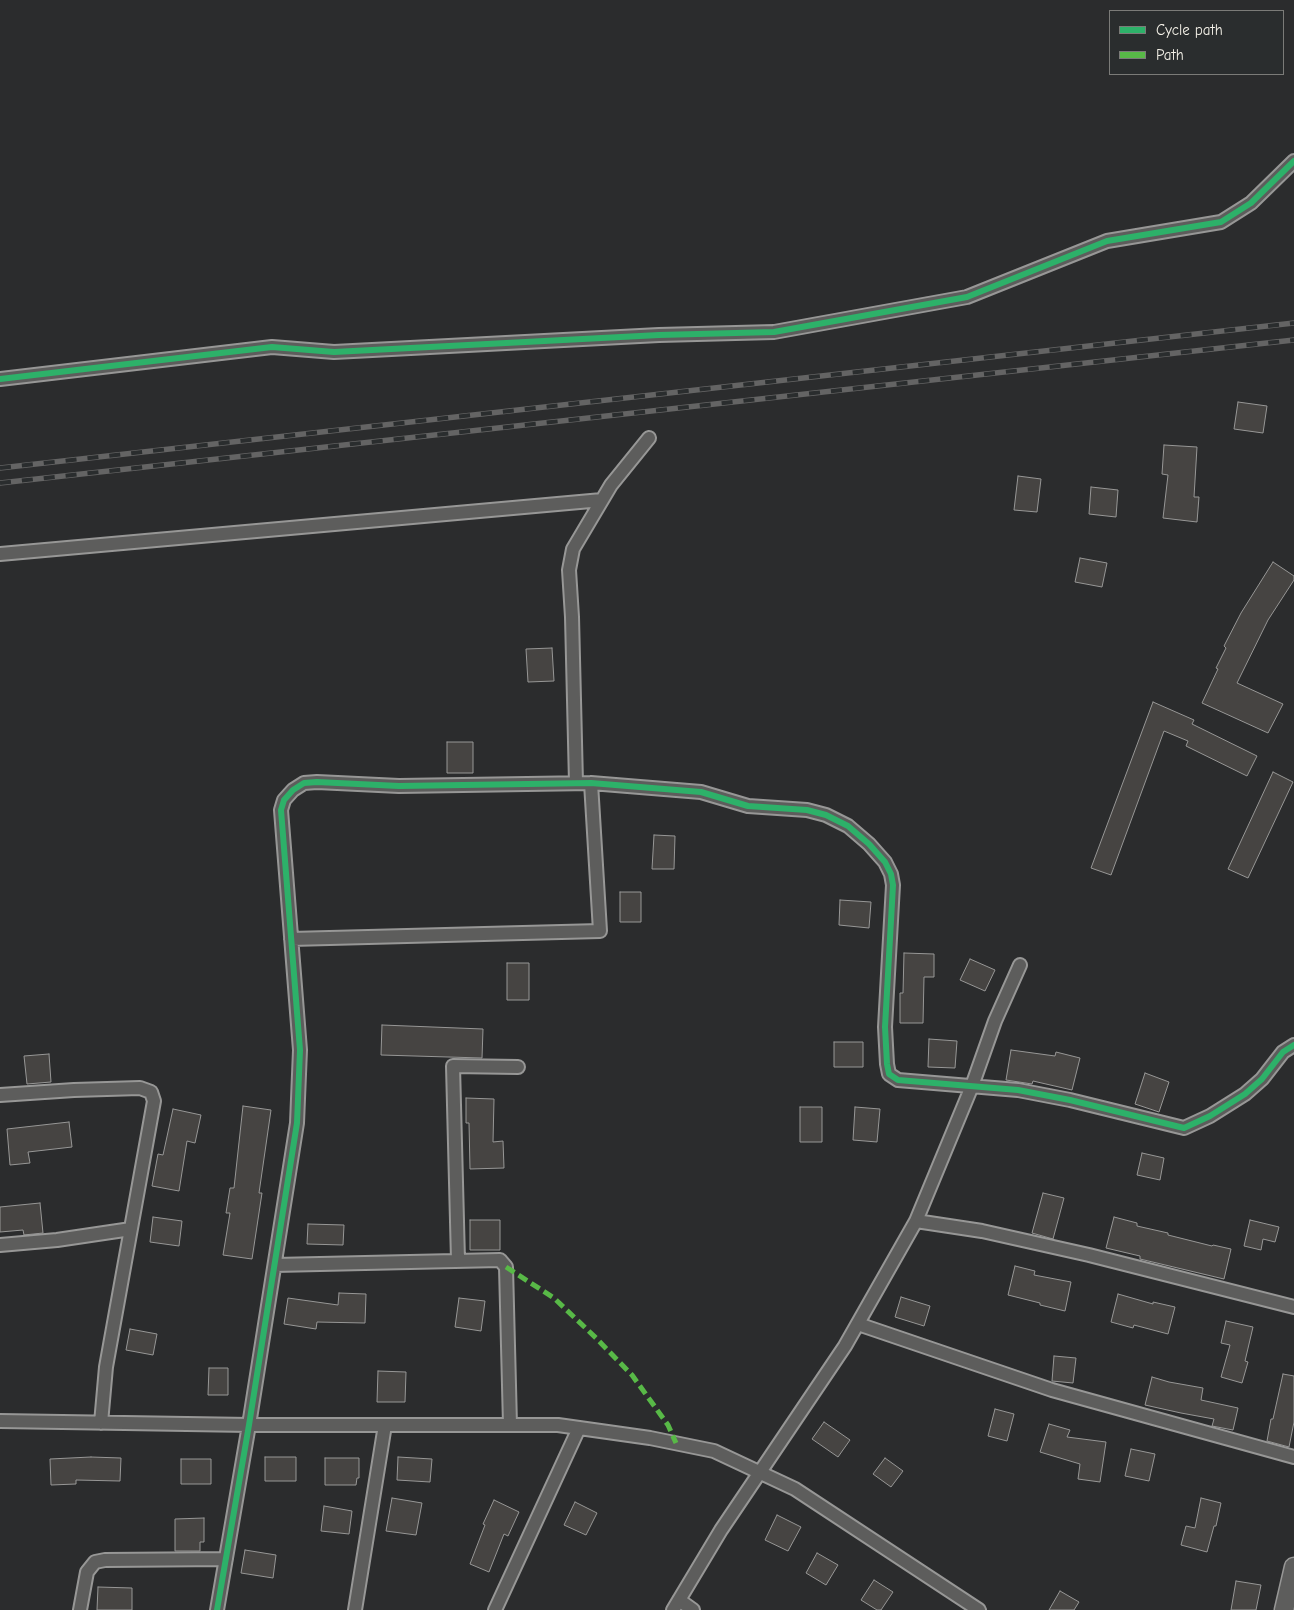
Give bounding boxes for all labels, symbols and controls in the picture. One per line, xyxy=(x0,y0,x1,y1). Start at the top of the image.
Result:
legend xyxy=(1109,10,1284,75)
text: Cycle path xyxy=(1156,21,1223,39)
text: Path xyxy=(1156,46,1184,64)

